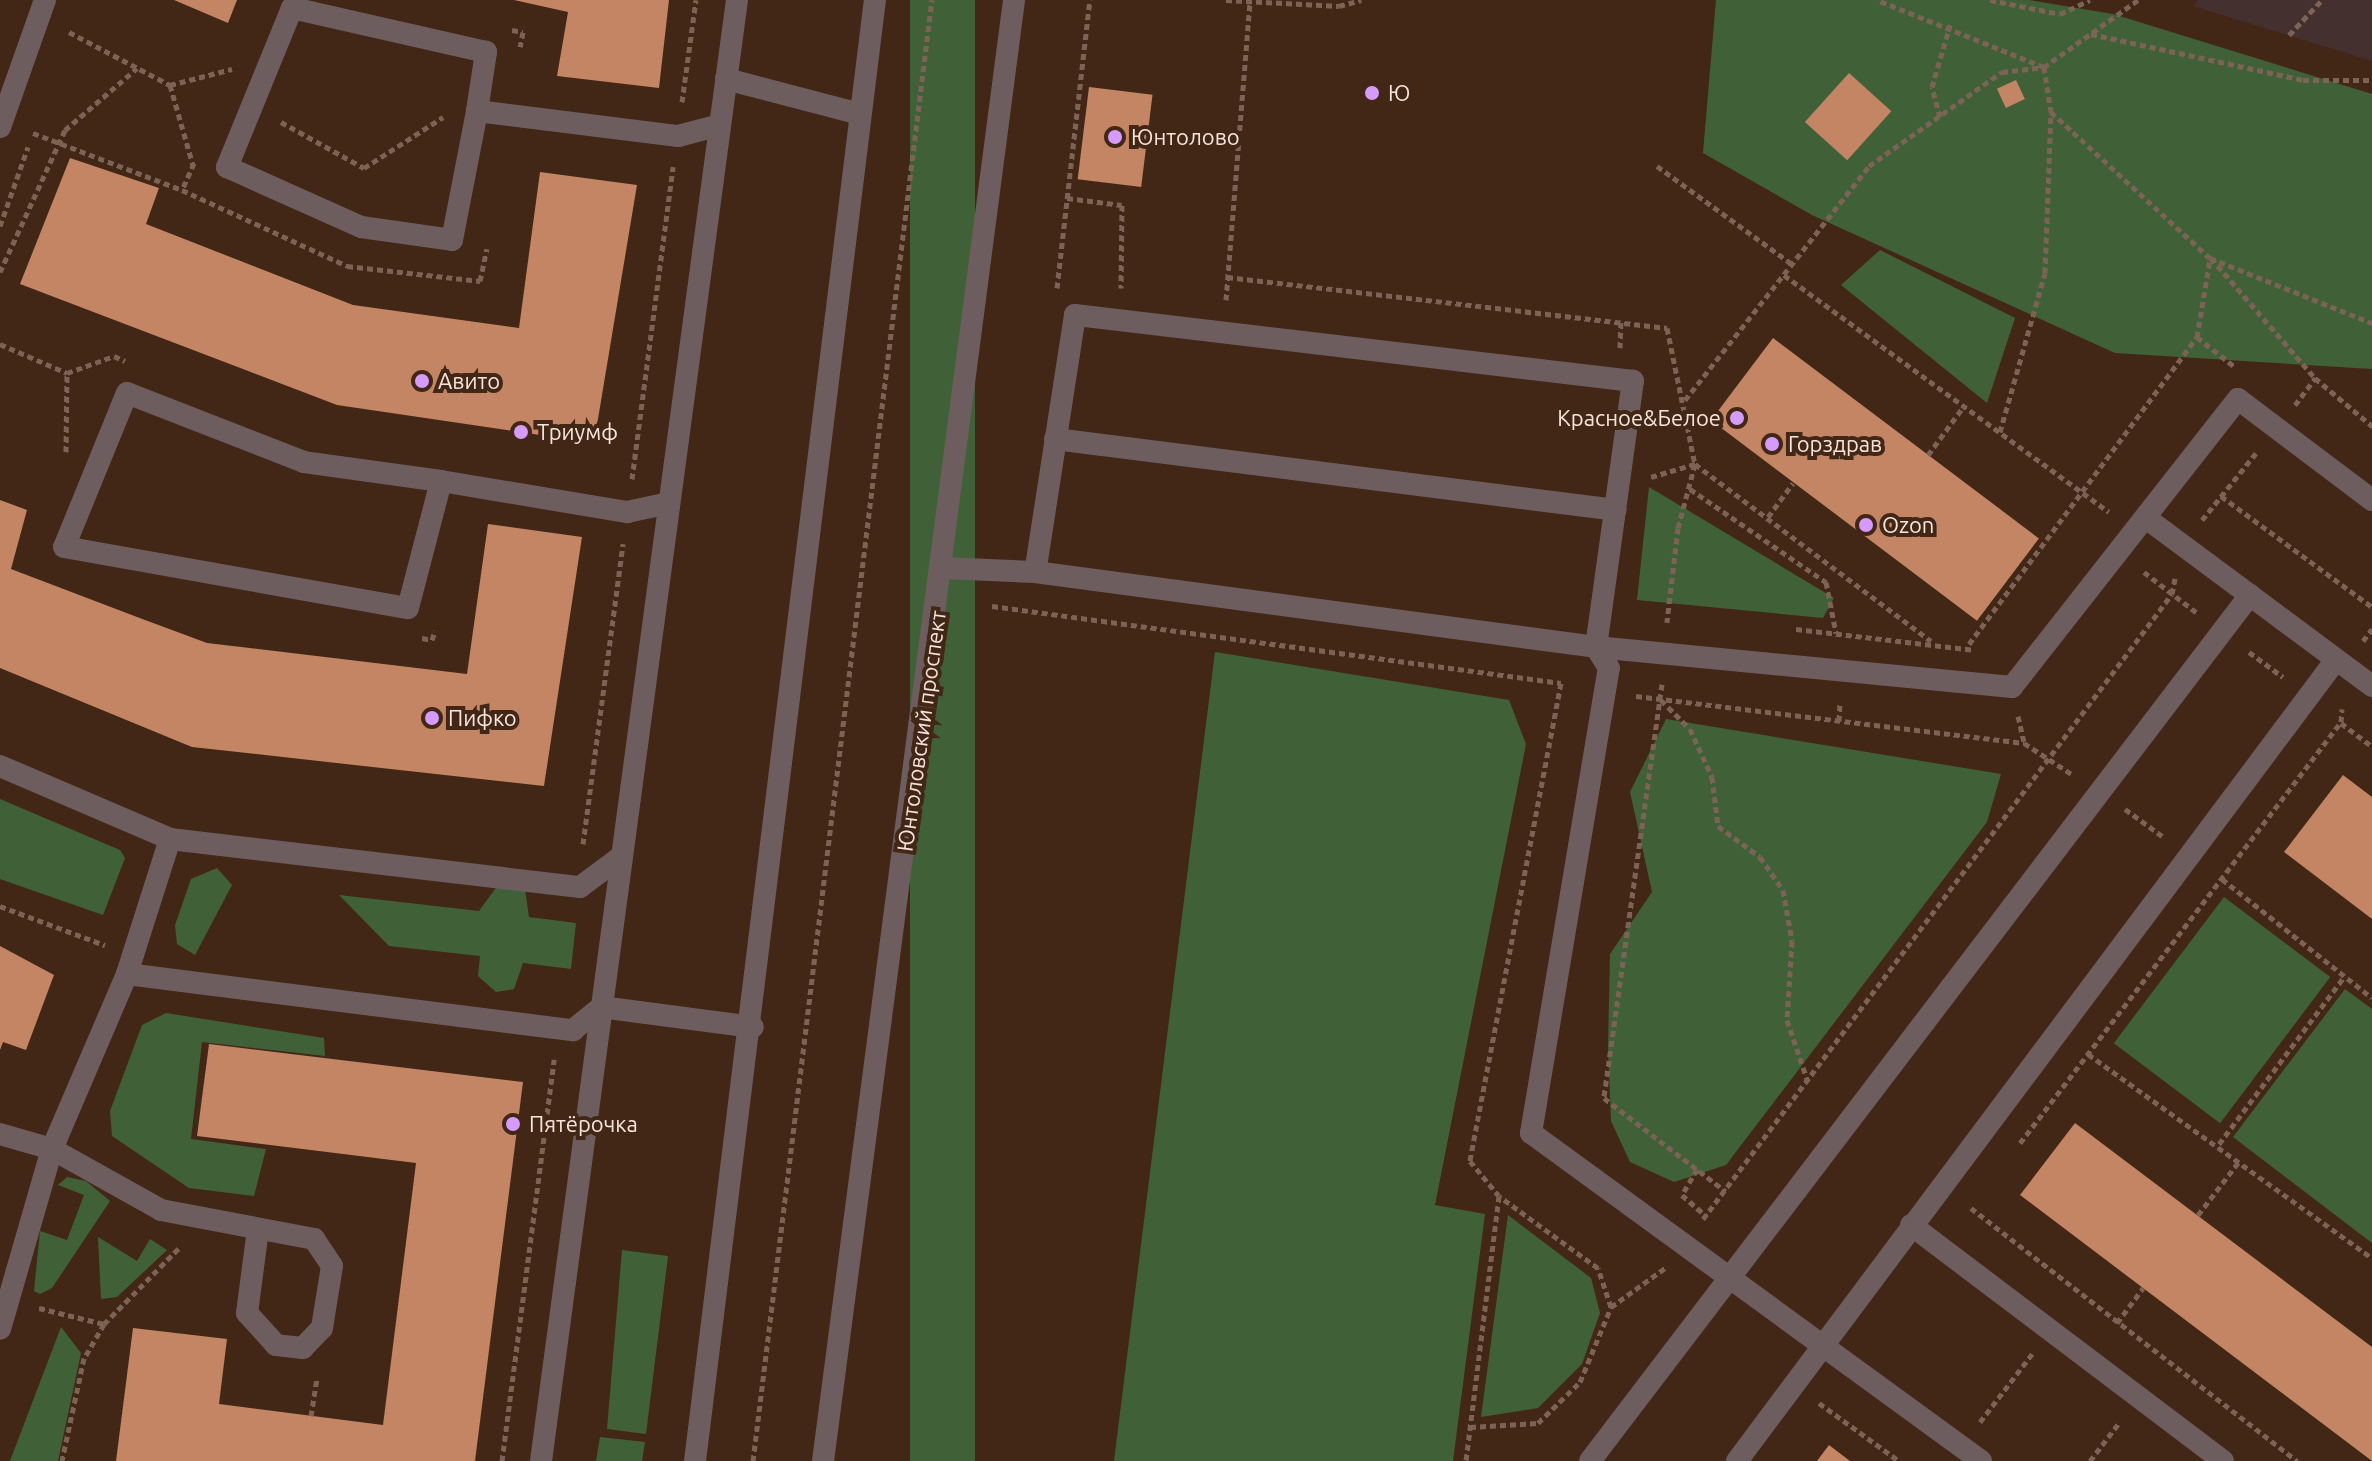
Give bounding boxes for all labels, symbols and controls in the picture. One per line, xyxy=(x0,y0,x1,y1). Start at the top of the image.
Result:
place label: Ю xyxy=(1388,80,1410,106)
marker: Ю xyxy=(1363,84,1381,102)
place label: Юнтолово xyxy=(1131,124,1240,150)
marker: Юнтолово xyxy=(1106,128,1124,146)
place label: Авито xyxy=(438,368,500,394)
marker: Авито xyxy=(413,372,431,390)
place label: Красное&Белое xyxy=(1557,405,1721,431)
marker: Красное&Белое xyxy=(1728,409,1746,427)
place label: Триумф xyxy=(537,419,618,445)
marker: Триумф xyxy=(512,423,530,441)
place label: Горздрав xyxy=(1788,431,1882,457)
marker: Горздрав xyxy=(1763,435,1781,453)
place label: Ozon xyxy=(1882,512,1934,538)
marker: Ozon xyxy=(1857,516,1875,534)
street label: Юнтоловский проспект xyxy=(891,609,951,853)
place label: Пифко xyxy=(448,705,517,731)
marker: Пифко xyxy=(423,709,441,727)
place label: Пятёрочка xyxy=(529,1111,638,1137)
marker: Пятёрочка xyxy=(504,1115,522,1133)

